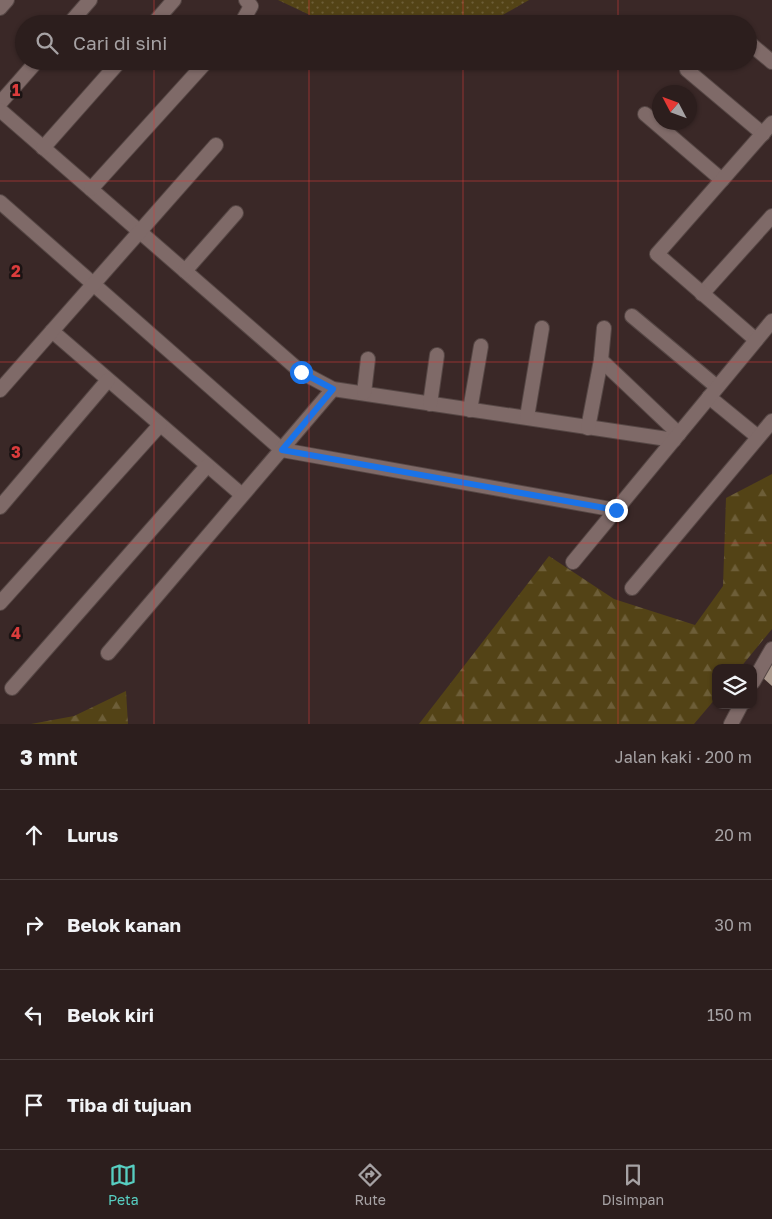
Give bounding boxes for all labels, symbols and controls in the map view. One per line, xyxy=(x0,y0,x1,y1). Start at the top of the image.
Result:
search box xyxy=(15,15,757,70)
icon: search xyxy=(33,29,61,57)
text: Cari di sini xyxy=(73,31,167,54)
text: 1 xyxy=(12,80,20,100)
north arrow xyxy=(652,85,697,130)
text: 2 xyxy=(11,261,21,281)
route start xyxy=(290,361,313,384)
text: 3 xyxy=(11,442,21,462)
route end xyxy=(605,499,628,522)
text: 4 xyxy=(11,623,21,643)
map controls xyxy=(712,664,757,709)
button: layers xyxy=(712,664,757,709)
text: 3 mnt xyxy=(20,744,78,770)
text: Jalan kaki · 200 m xyxy=(615,747,752,767)
icon: ahead xyxy=(20,821,48,849)
text: Lurus xyxy=(67,823,118,846)
text: 20 m xyxy=(715,825,752,845)
icon: right xyxy=(20,911,48,939)
text: Belok kanan xyxy=(67,913,181,936)
text: 30 m xyxy=(715,915,752,935)
icon: left xyxy=(20,1001,48,1029)
text: Belok kiri xyxy=(67,1003,154,1026)
text: 150 m xyxy=(707,1005,752,1025)
icon: arrive xyxy=(20,1091,48,1119)
text: Tiba di tujuan xyxy=(67,1093,192,1116)
tab: Peta xyxy=(108,1161,139,1208)
tab: Rute xyxy=(354,1161,386,1208)
tab: Disimpan xyxy=(602,1161,664,1208)

